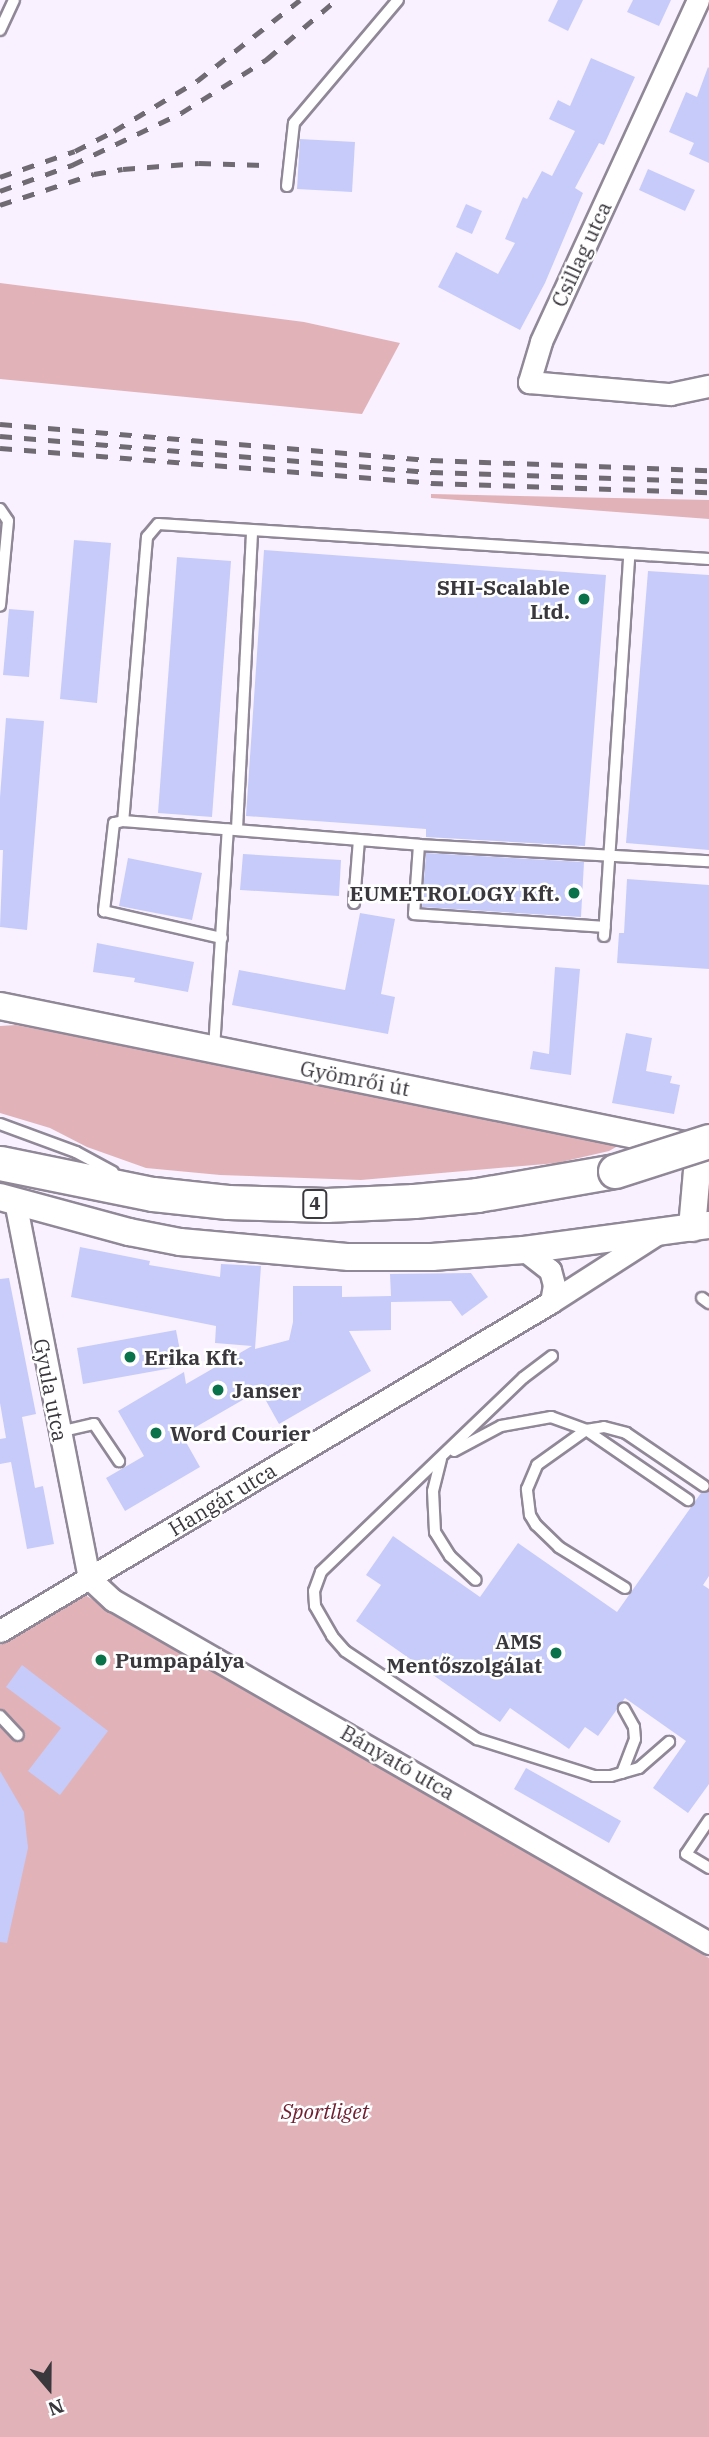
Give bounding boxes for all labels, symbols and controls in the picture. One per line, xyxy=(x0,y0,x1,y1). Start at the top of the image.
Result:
street label: Csillag utca xyxy=(546,197,616,311)
place label: SHI-Scalable Ltd. xyxy=(437,574,570,624)
marker: SHI-Scalable Ltd. xyxy=(576,591,592,607)
place label: EUMETROLOGY Kft. xyxy=(350,880,560,906)
marker: EUMETROLOGY Kft. xyxy=(566,885,582,901)
street label: Gyömrői út xyxy=(298,1055,412,1101)
road number: 4 xyxy=(301,1188,329,1220)
street label: Gyula utca xyxy=(29,1336,73,1444)
place label: Erika Kft. xyxy=(144,1344,244,1370)
marker: Erika Kft. xyxy=(122,1349,138,1365)
place label: Janser xyxy=(232,1377,301,1403)
marker: Janser xyxy=(210,1382,226,1398)
place label: Word Courier xyxy=(170,1420,311,1446)
marker: Word Courier xyxy=(148,1425,164,1441)
street label: Hangár utca xyxy=(164,1457,280,1541)
place label: AMS Mentőszolgálat xyxy=(387,1628,542,1678)
marker: AMS Mentőszolgálat xyxy=(548,1645,564,1661)
place label: Pumpapálya xyxy=(115,1647,245,1673)
marker: Pumpapálya xyxy=(93,1652,109,1668)
street label: Bányató utca xyxy=(336,1719,460,1805)
park label: Sportliget xyxy=(281,2098,369,2124)
north arrow xyxy=(14,2353,84,2423)
text: N xyxy=(45,2394,67,2422)

